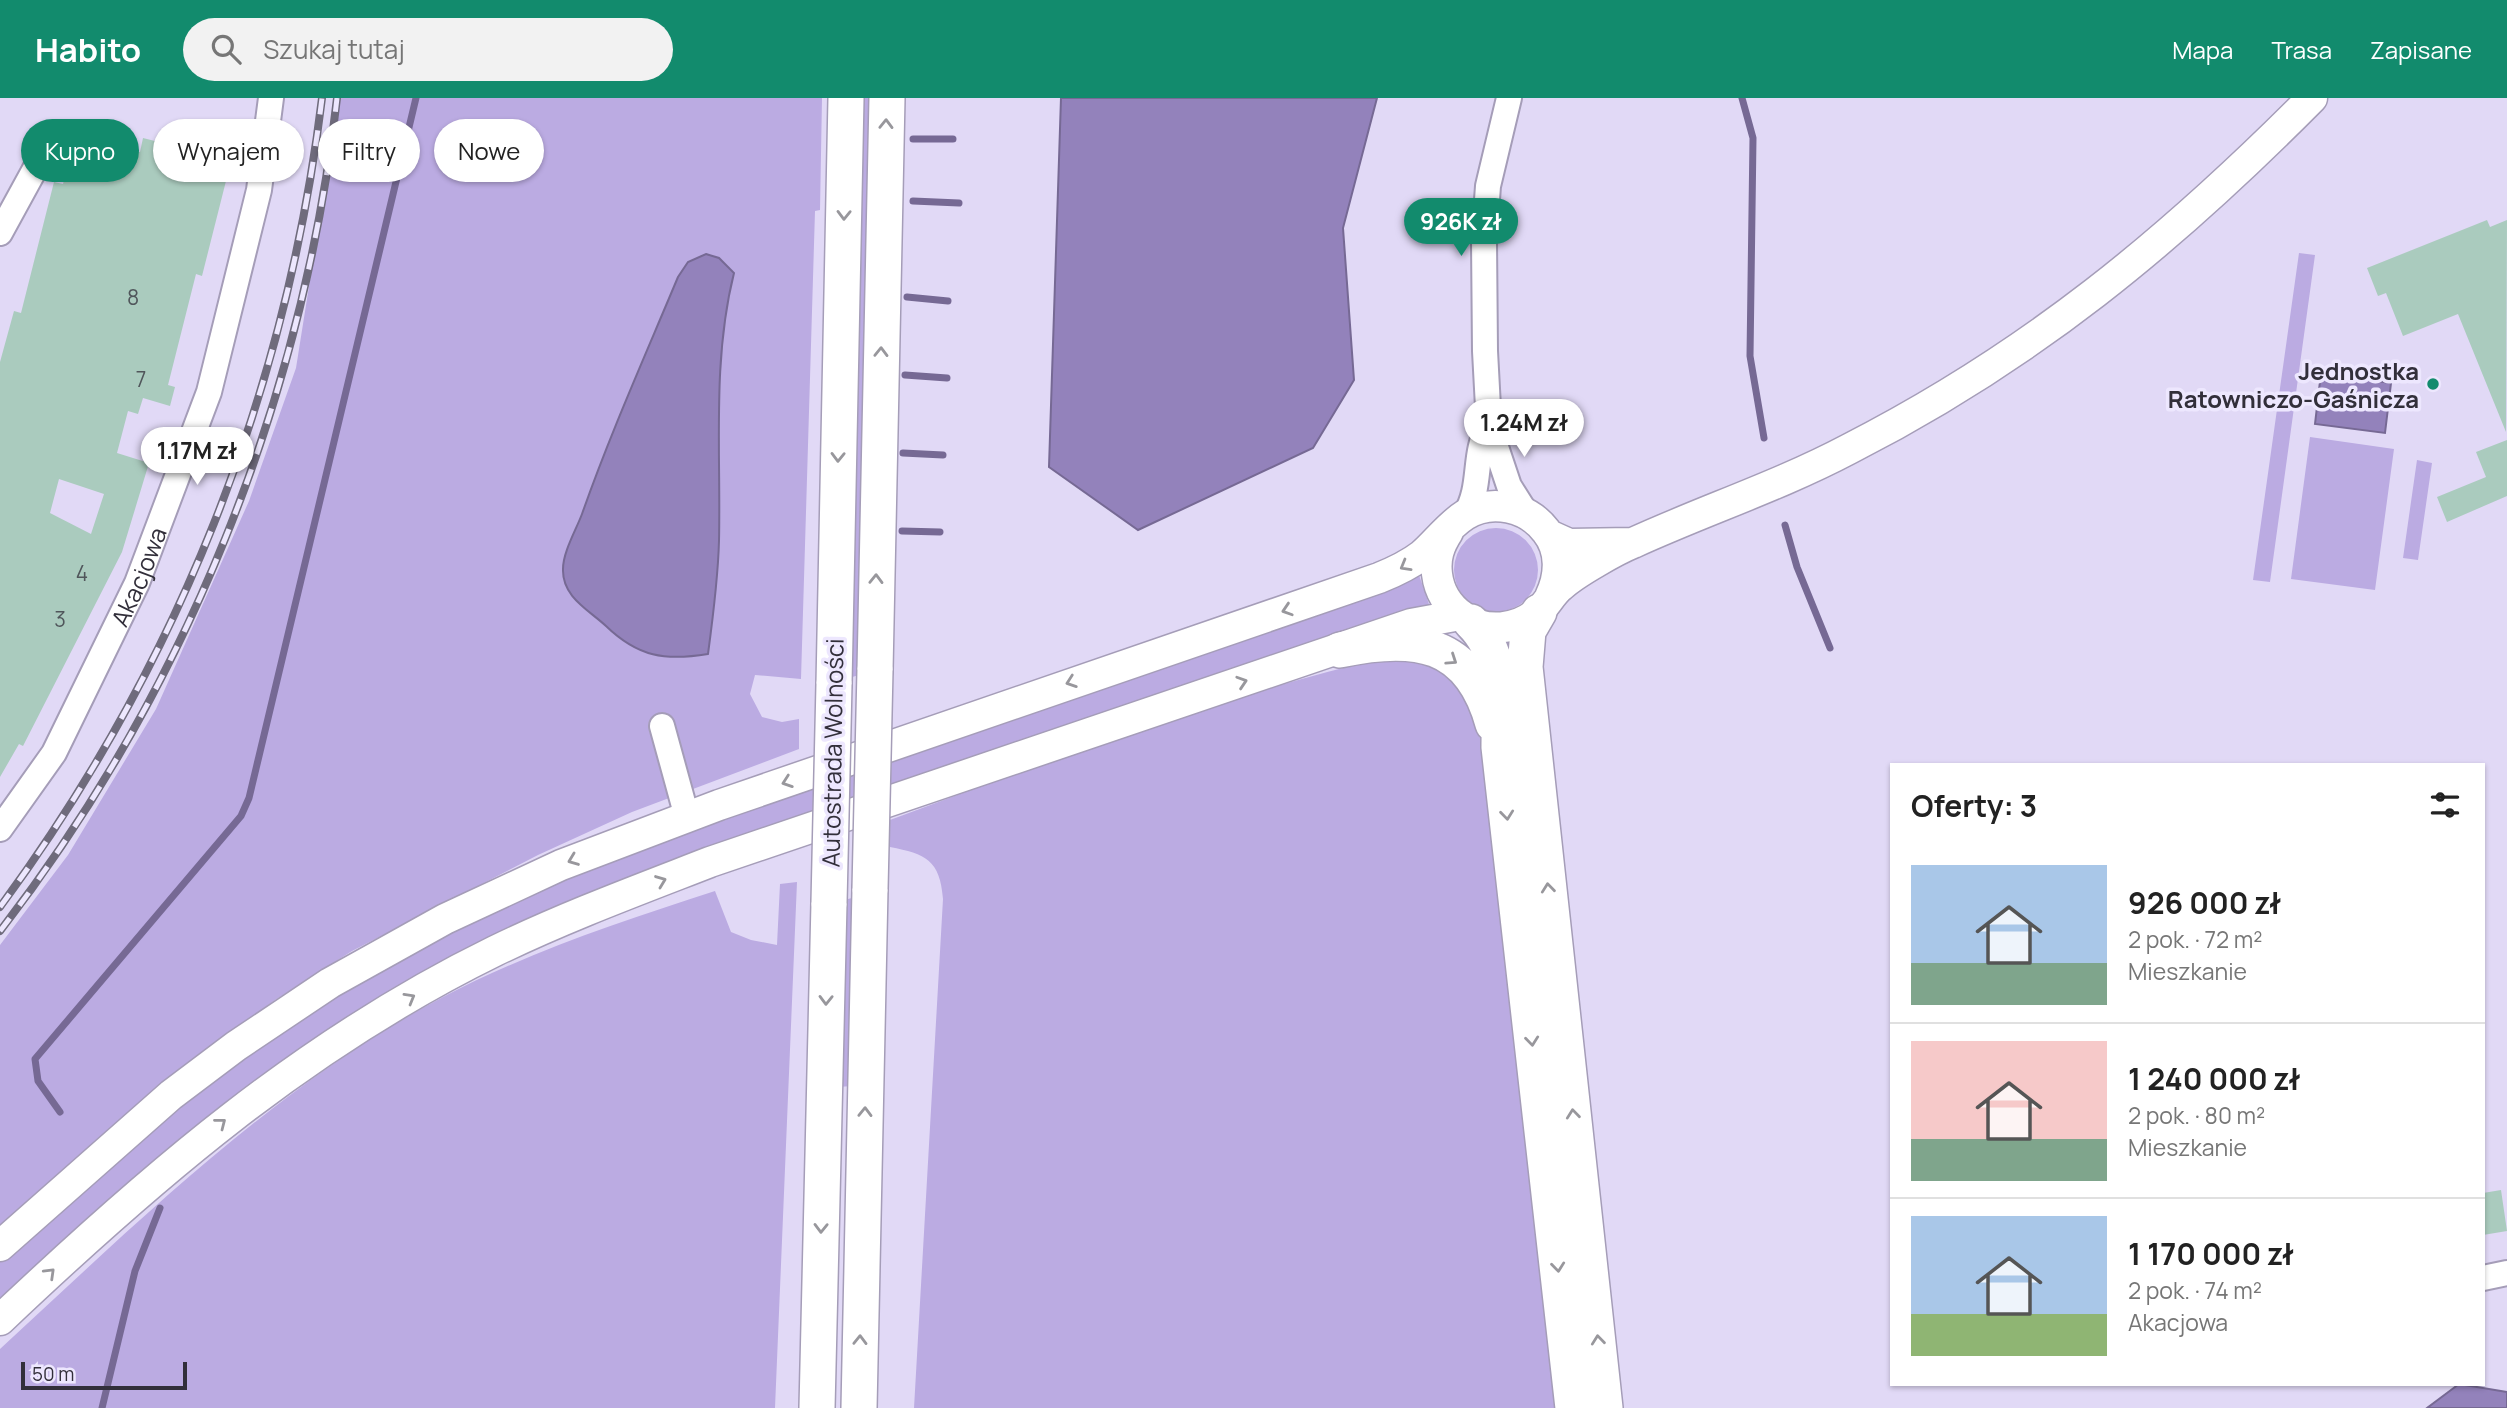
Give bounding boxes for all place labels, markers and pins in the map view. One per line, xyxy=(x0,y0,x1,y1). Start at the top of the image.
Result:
pin: 926K zł xyxy=(1396,198,1526,258)
place label: Jednostka Ratowniczo-Gaśnicza xyxy=(2168,354,2419,415)
marker: Jednostka Ratowniczo-Gaśnicza xyxy=(2425,376,2441,392)
pin: 1.24M zł xyxy=(1452,400,1596,459)
pin: 1.17M zł xyxy=(125,428,269,487)

